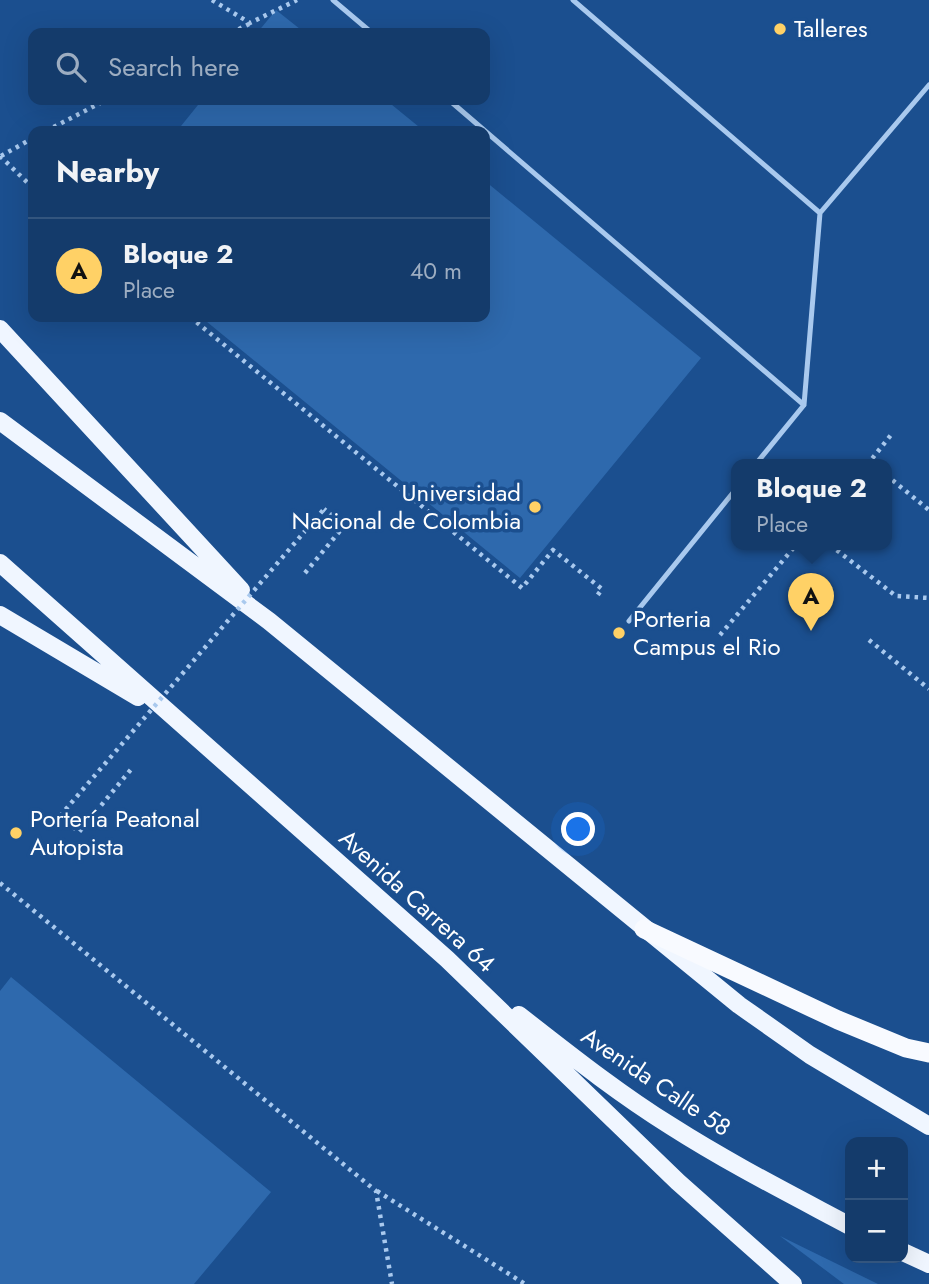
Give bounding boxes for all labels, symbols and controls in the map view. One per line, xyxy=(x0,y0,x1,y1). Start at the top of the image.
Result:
place label: Talleres xyxy=(794,11,868,46)
marker: Talleres xyxy=(772,21,788,37)
search box xyxy=(28,28,490,105)
icon: search xyxy=(52,48,90,86)
text: Search here xyxy=(108,48,240,86)
text: Nearby xyxy=(56,150,159,193)
text: Bloque 2 xyxy=(123,235,233,273)
text: A xyxy=(71,254,87,288)
text: 40 m xyxy=(410,254,462,288)
text: Place xyxy=(123,273,175,307)
popup xyxy=(731,459,892,550)
text: Bloque 2 xyxy=(756,469,867,507)
place label: Universidad Nacional de Colombia xyxy=(292,475,521,538)
marker: Universidad Nacional de Colombia xyxy=(527,499,543,515)
text: Place xyxy=(756,507,808,541)
pin: A xyxy=(788,573,834,631)
place label: Porteria Campus el Rio xyxy=(633,601,781,664)
marker: Porteria Campus el Rio xyxy=(611,625,627,641)
place label: Portería Peatonal Autopista xyxy=(30,801,200,864)
your location xyxy=(561,812,595,846)
street label: Avenida Carrera 64 xyxy=(331,821,503,980)
marker: Portería Peatonal Autopista xyxy=(8,825,24,841)
street label: Avenida Calle 58 xyxy=(574,1019,738,1145)
map controls xyxy=(845,1137,908,1263)
button: + xyxy=(845,1137,908,1200)
button: − xyxy=(845,1200,908,1263)

